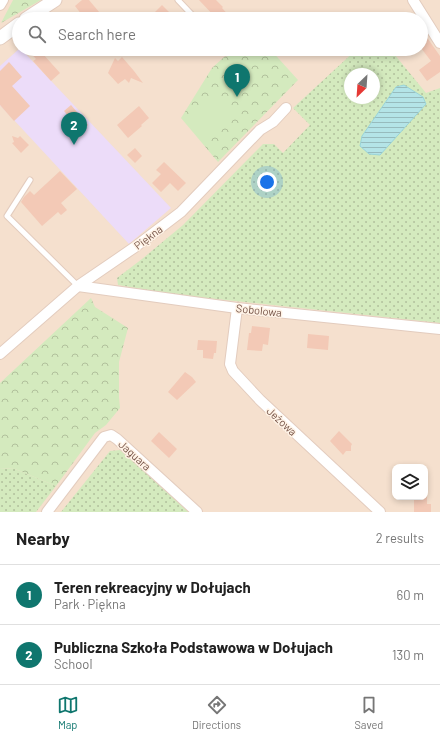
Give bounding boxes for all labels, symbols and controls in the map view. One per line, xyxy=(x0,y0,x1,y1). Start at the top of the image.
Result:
search box xyxy=(12,12,428,56)
icon: search xyxy=(26,23,48,45)
text: Search here xyxy=(58,25,136,43)
pin: 1 xyxy=(224,64,250,97)
north arrow xyxy=(344,68,380,104)
pin: 2 xyxy=(61,112,87,145)
your location xyxy=(257,172,277,192)
street label: Piękna xyxy=(131,222,165,252)
street label: Sobolowa xyxy=(235,301,283,319)
street label: Jeżowa xyxy=(264,404,300,438)
street label: Jaguara xyxy=(116,437,154,473)
map controls xyxy=(392,464,428,500)
button: layers xyxy=(392,464,428,500)
text: Nearby xyxy=(16,528,70,548)
text: 2 results xyxy=(376,530,424,546)
text: Teren rekreacyjny w Dołujach xyxy=(54,578,251,596)
text: 1 xyxy=(27,587,31,603)
text: 60 m xyxy=(397,587,424,603)
text: Park · Piękna xyxy=(54,596,126,612)
text: Publiczna Szkoła Podstawowa w Dołujach xyxy=(54,638,333,656)
text: 2 xyxy=(25,647,33,663)
text: 130 m xyxy=(392,647,424,663)
text: School xyxy=(54,656,92,672)
tab: Map xyxy=(57,694,79,731)
tab: Directions xyxy=(192,694,241,731)
tab: Saved xyxy=(354,694,383,731)

